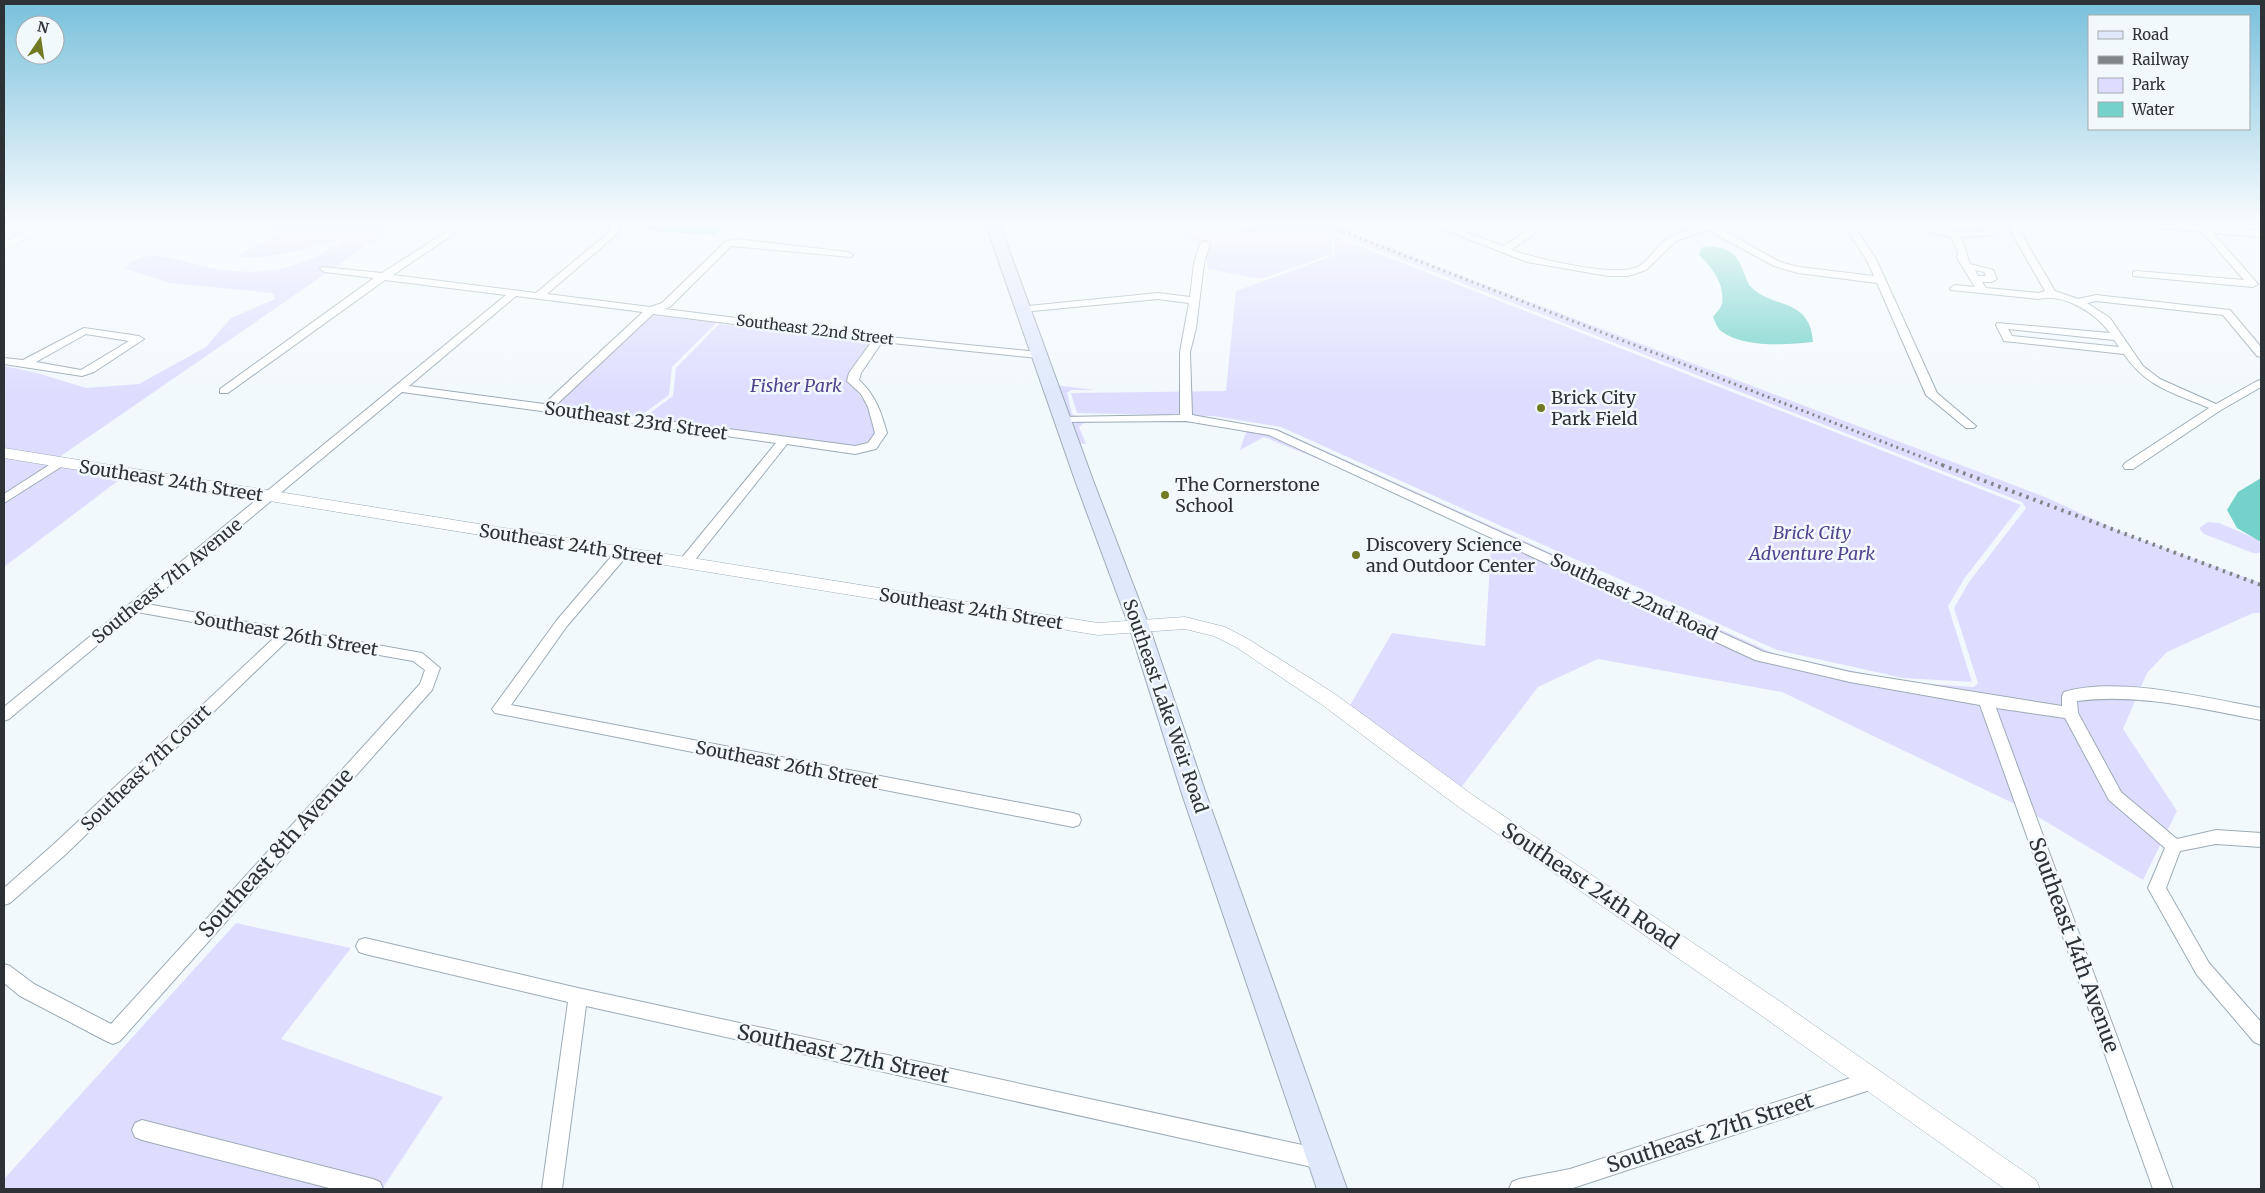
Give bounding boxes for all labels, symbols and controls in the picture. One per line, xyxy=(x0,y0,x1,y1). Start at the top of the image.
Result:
north arrow xyxy=(15,15,65,65)
legend xyxy=(2088,15,2250,130)
text: N xyxy=(36,17,50,37)
text: Road xyxy=(2132,25,2168,44)
text: Railway xyxy=(2132,50,2189,69)
text: Park xyxy=(2132,75,2166,94)
text: Water xyxy=(2131,100,2175,119)
street label: Southeast 22nd Street xyxy=(735,310,895,349)
park label: Fisher Park xyxy=(749,374,842,397)
place label: Brick City Park Field xyxy=(1551,386,1638,430)
street label: Southeast 23rd Street xyxy=(543,396,729,445)
marker: Brick City Park Field xyxy=(1535,402,1547,414)
street label: Southeast 24th Street xyxy=(77,455,265,506)
place label: The Cornerstone School xyxy=(1175,473,1320,517)
marker: The Cornerstone School xyxy=(1159,489,1171,501)
street label: Southeast 7th Avenue xyxy=(87,513,246,648)
street label: Southeast 24th Street xyxy=(477,519,665,570)
park label: Brick City Adventure Park xyxy=(1747,521,1875,565)
place label: Discovery Science and Outdoor Center xyxy=(1366,533,1535,577)
street label: Southeast 22nd Road xyxy=(1547,548,1722,646)
marker: Discovery Science and Outdoor Center xyxy=(1350,549,1362,561)
street label: Southeast 24th Street xyxy=(877,583,1065,634)
street label: Southeast Lake Weir Road xyxy=(1118,596,1213,816)
street label: Southeast 26th Street xyxy=(192,606,380,661)
street label: Southeast 7th Court xyxy=(76,700,215,836)
street label: Southeast 26th Street xyxy=(694,735,881,794)
street label: Southeast 8th Avenue xyxy=(192,762,359,943)
street label: Southeast 24th Road xyxy=(1497,816,1684,955)
street label: Southeast 14th Avenue xyxy=(2023,834,2126,1056)
street label: Southeast 27th Street xyxy=(735,1018,952,1089)
street label: Southeast 27th Street xyxy=(1603,1086,1817,1179)

